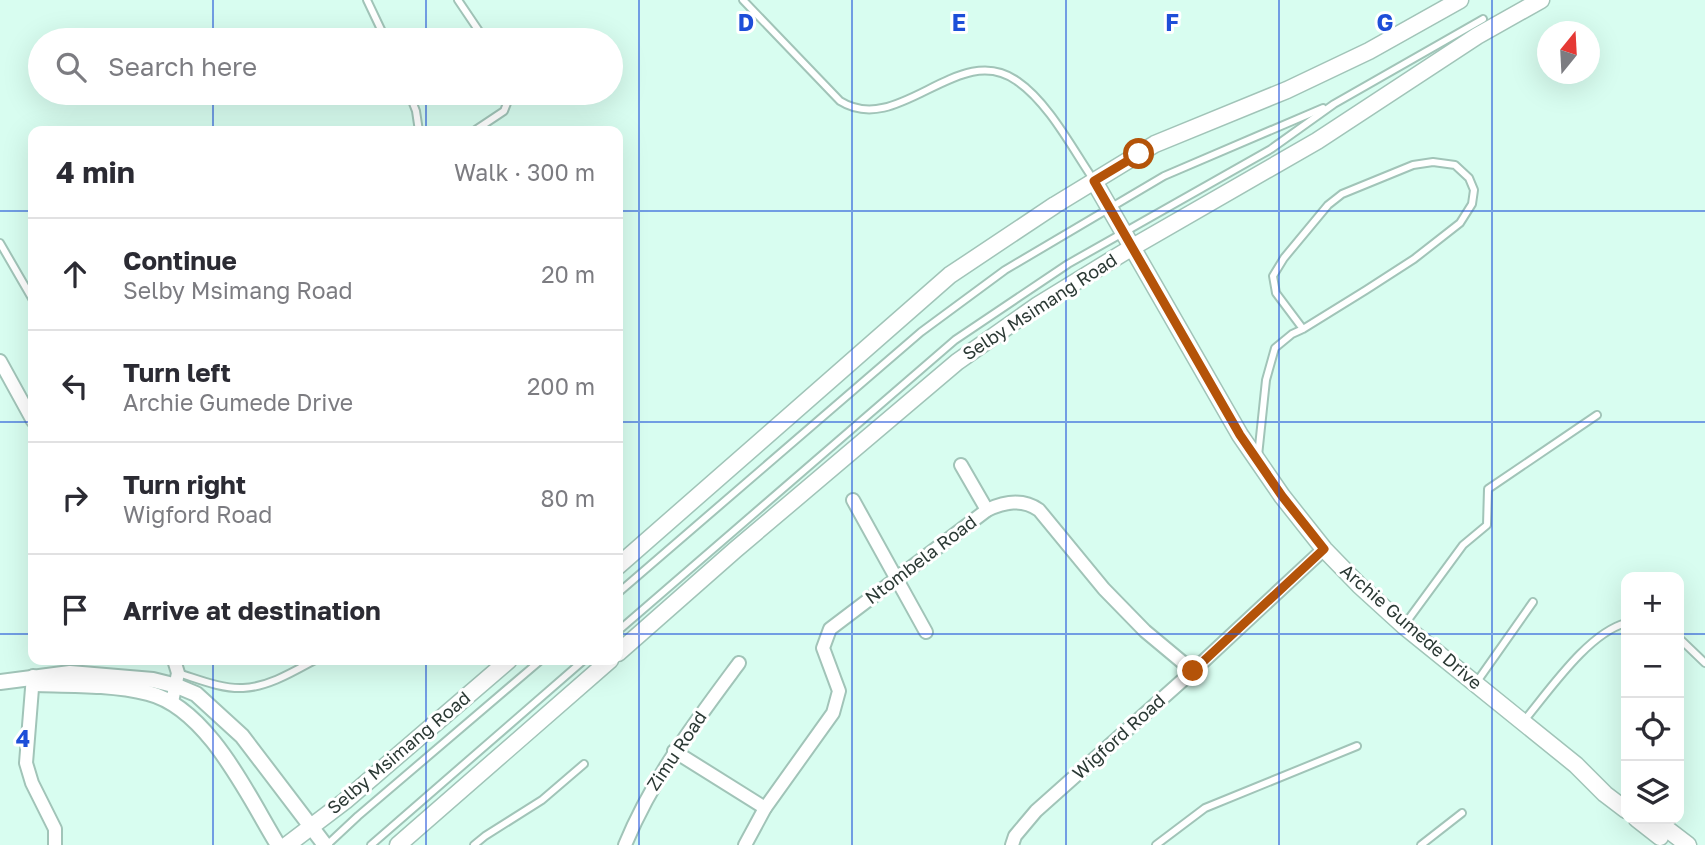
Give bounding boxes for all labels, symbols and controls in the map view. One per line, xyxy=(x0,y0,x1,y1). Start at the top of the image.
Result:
text: D xyxy=(738,8,754,36)
text: E xyxy=(952,8,966,36)
text: F xyxy=(1165,8,1179,36)
text: G xyxy=(1377,8,1393,36)
north arrow xyxy=(1537,21,1600,84)
search box xyxy=(28,28,623,105)
icon: search xyxy=(52,48,90,86)
text: Search here xyxy=(108,51,257,82)
route start xyxy=(1123,138,1154,169)
text: 4 min xyxy=(56,154,135,190)
text: Walk · 300 m xyxy=(454,158,595,186)
text: Continue xyxy=(123,245,237,276)
street label: Selby Msimang Road xyxy=(958,248,1121,364)
icon: ahead xyxy=(56,255,94,293)
text: 20 m xyxy=(541,260,595,288)
text: Selby Msimang Road xyxy=(123,276,353,304)
text: Turn left xyxy=(123,357,231,388)
icon: left xyxy=(56,367,94,405)
text: 200 m xyxy=(527,372,595,400)
text: Archie Gumede Drive xyxy=(123,388,353,416)
text: Turn right xyxy=(123,469,246,500)
icon: right xyxy=(56,479,94,517)
text: 80 m xyxy=(541,484,595,512)
text: Wigford Road xyxy=(123,500,272,528)
street label: Ntombela Road xyxy=(860,510,980,608)
street label: Archie Gumede Drive xyxy=(1336,559,1487,694)
map controls xyxy=(1621,572,1684,824)
button: + xyxy=(1621,572,1684,635)
icon: arrive xyxy=(56,591,94,629)
text: Arrive at destination xyxy=(123,595,381,626)
button: − xyxy=(1621,635,1684,698)
route end xyxy=(1177,655,1208,686)
street label: Selby Msimang Road xyxy=(322,686,474,818)
street label: Wigford Road xyxy=(1068,689,1169,784)
button: locate xyxy=(1621,698,1684,761)
street label: Zimu Road xyxy=(642,707,711,794)
text: 4 xyxy=(16,724,30,752)
button: layers xyxy=(1621,761,1684,824)

